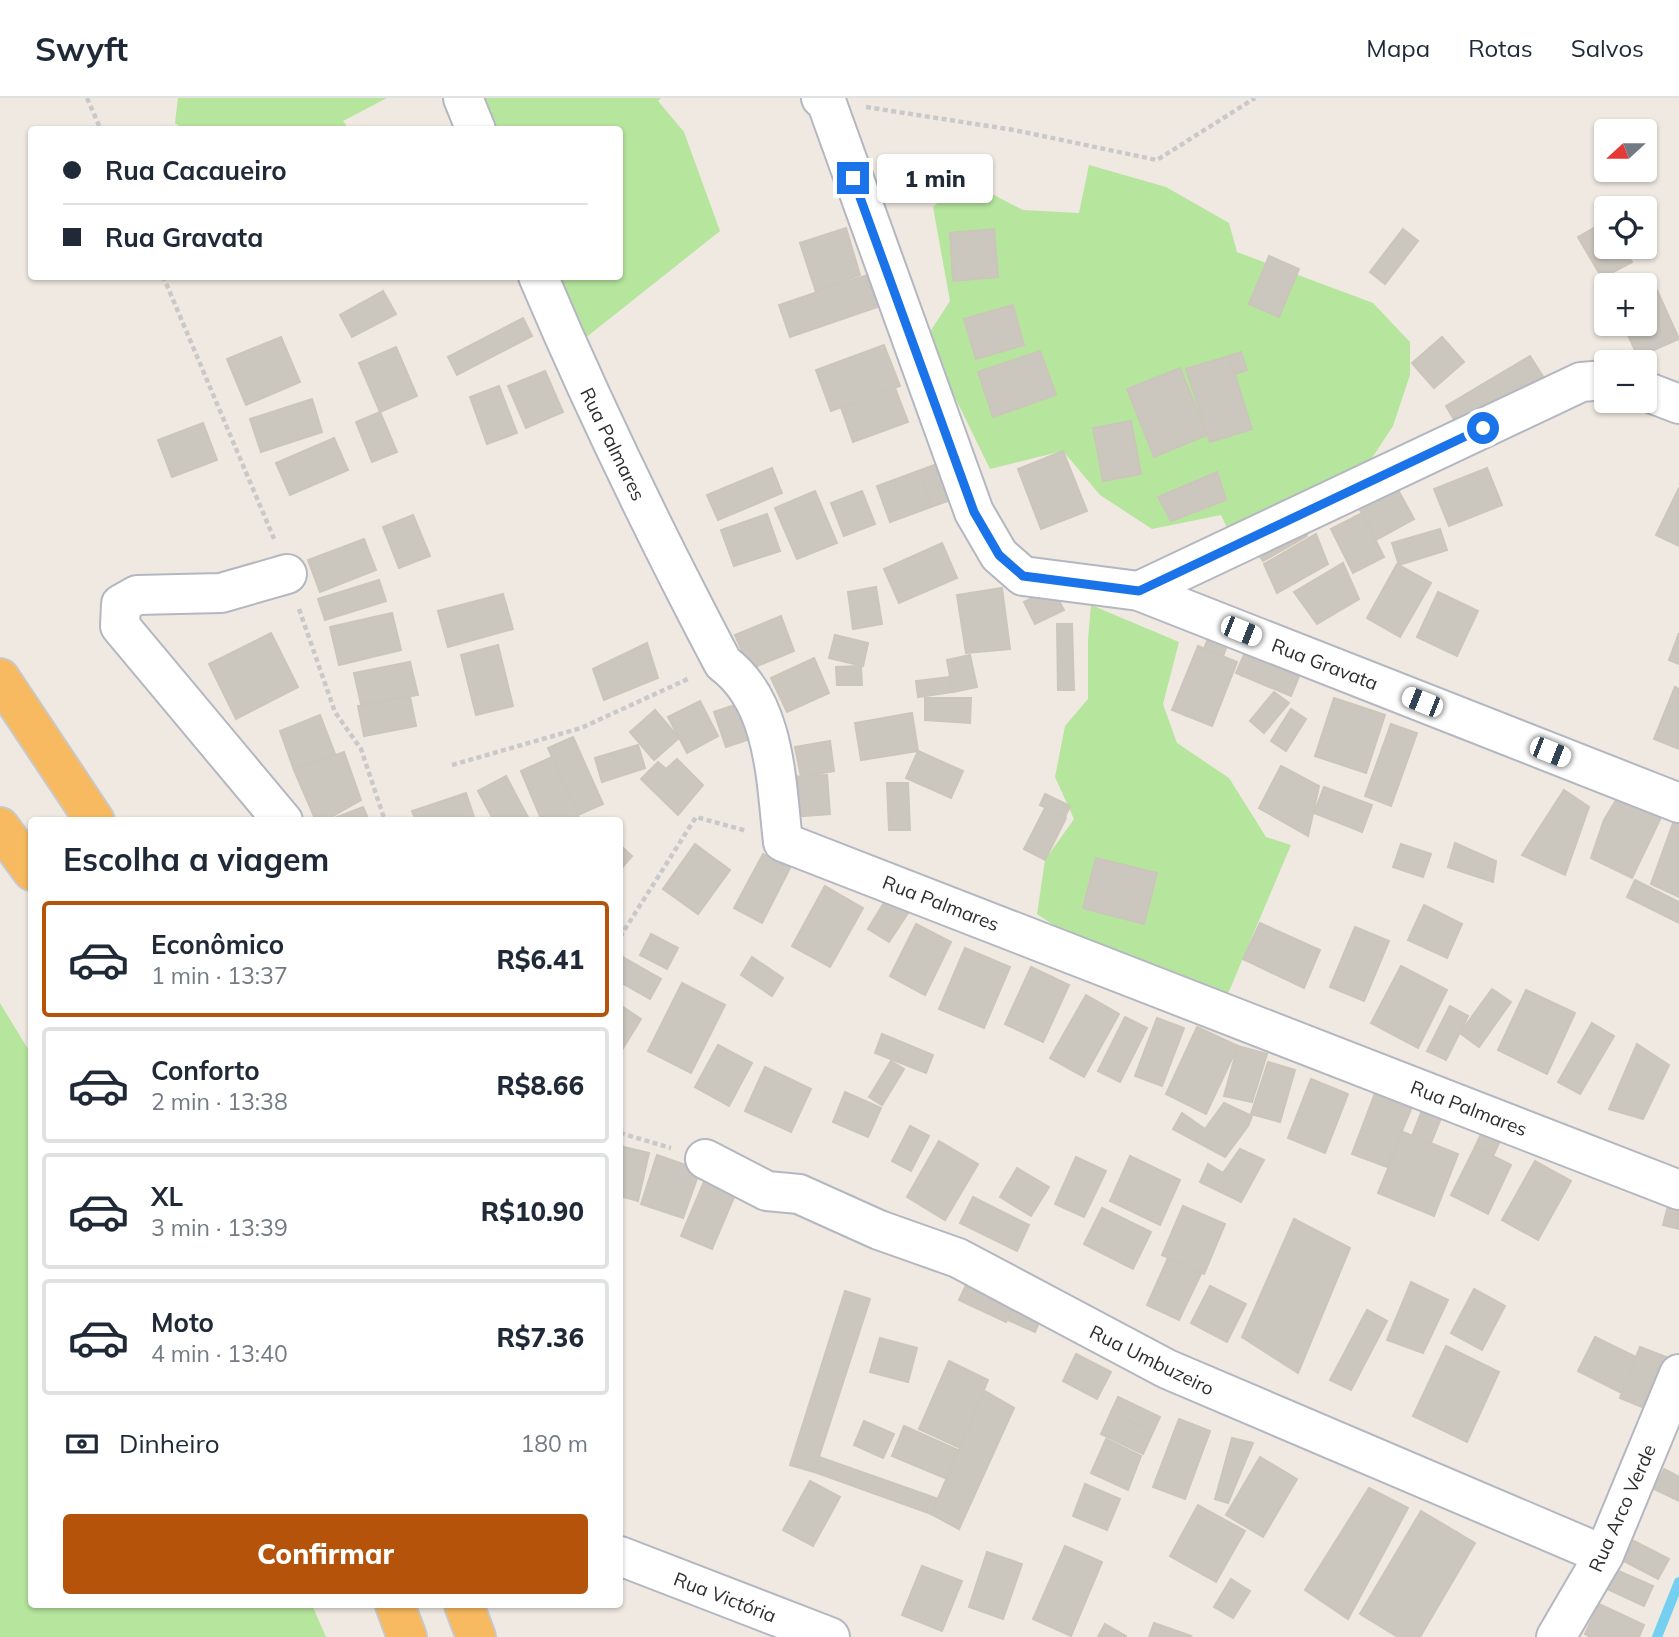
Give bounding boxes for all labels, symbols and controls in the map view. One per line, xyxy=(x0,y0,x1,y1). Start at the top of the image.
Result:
text: Swyft xyxy=(35,28,128,69)
text: Mapa xyxy=(1366,33,1430,63)
text: Rotas xyxy=(1468,33,1533,63)
text: Salvos xyxy=(1571,33,1644,63)
north arrow xyxy=(1594,119,1657,182)
map controls xyxy=(1594,119,1657,413)
text: Rua Cacaueiro xyxy=(105,154,287,187)
callout: 1 min xyxy=(878,154,993,202)
route end xyxy=(837,162,869,194)
text: 1 min xyxy=(904,164,966,193)
button: locate xyxy=(1594,196,1657,259)
text: Rua Gravata xyxy=(105,221,263,254)
button: + xyxy=(1594,273,1657,336)
button: − xyxy=(1594,350,1657,413)
street label: Rua Palmares xyxy=(575,383,651,505)
route start xyxy=(1467,412,1499,444)
car xyxy=(1218,613,1265,649)
street label: Rua Gravata xyxy=(1268,633,1382,695)
car xyxy=(1399,684,1446,720)
car xyxy=(1527,734,1574,770)
text: Escolha a viagem xyxy=(63,839,329,879)
street label: Rua Palmares xyxy=(879,870,1003,936)
icon: car xyxy=(67,928,130,991)
text: Econômico xyxy=(151,928,284,961)
text: R$6.41 xyxy=(496,943,584,976)
text: 1 min · 13:37 xyxy=(151,961,288,990)
icon: car xyxy=(67,1054,130,1117)
text: Conforto xyxy=(151,1054,260,1087)
text: R$8.66 xyxy=(496,1069,584,1102)
street label: Rua Palmares xyxy=(1407,1075,1531,1141)
text: 2 min · 13:38 xyxy=(151,1087,288,1116)
icon: car xyxy=(67,1180,130,1243)
text: XL xyxy=(151,1180,183,1213)
text: R$10.90 xyxy=(481,1195,584,1228)
text: 3 min · 13:39 xyxy=(151,1213,288,1242)
icon: car xyxy=(67,1306,130,1369)
text: Moto xyxy=(151,1306,214,1339)
street label: Rua Umbuzeiro xyxy=(1086,1320,1218,1400)
text: R$7.36 xyxy=(496,1321,584,1354)
text: 4 min · 13:40 xyxy=(151,1339,288,1368)
icon: cash xyxy=(63,1425,101,1463)
text: Dinheiro xyxy=(119,1427,220,1460)
text: 180 m xyxy=(520,1429,588,1458)
street label: Rua Arco Verde xyxy=(1583,1440,1661,1576)
button: Confirmar xyxy=(63,1514,588,1594)
street label: Rua Victória xyxy=(670,1566,780,1628)

